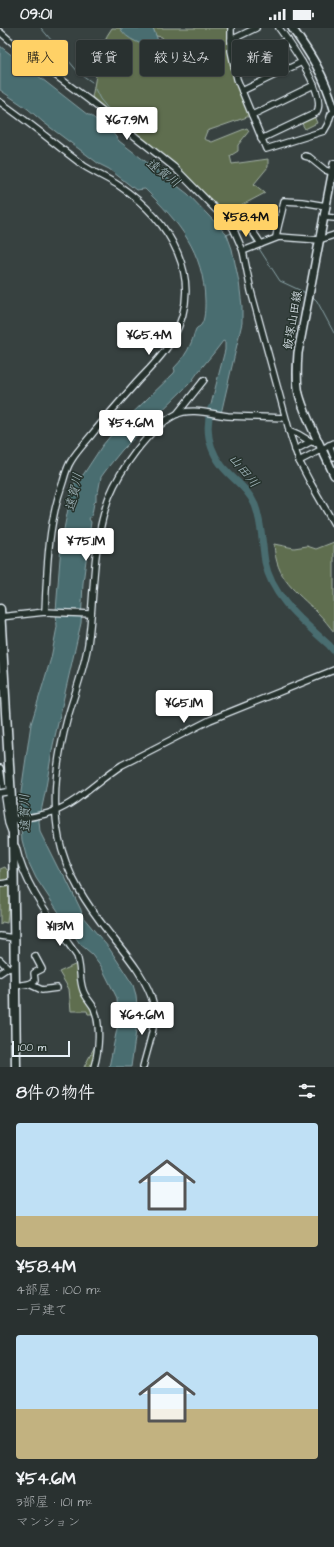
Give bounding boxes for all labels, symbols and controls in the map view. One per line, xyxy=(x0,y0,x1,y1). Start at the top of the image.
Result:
text: 09:01 xyxy=(20,4,52,25)
chip: 購入 xyxy=(12,40,68,76)
chip: 賃貸 xyxy=(76,40,132,76)
chip: 絞り込み xyxy=(140,40,224,76)
chip: 新着 xyxy=(232,40,288,76)
pin: ¥67.9M xyxy=(94,107,160,141)
text: ¥67.9M xyxy=(105,111,149,129)
water label: 遠賀川 xyxy=(142,154,184,192)
pin: ¥58.4M xyxy=(213,204,279,238)
text: ¥58.4M xyxy=(223,208,269,226)
street label: 飯塚山田線 xyxy=(279,289,307,351)
pin: ¥65.4M xyxy=(116,322,182,356)
text: ¥65.4M xyxy=(126,326,172,344)
pin: ¥54.6M xyxy=(98,410,164,444)
text: ¥54.6M xyxy=(108,414,154,432)
water label: 山田川 xyxy=(225,450,263,492)
water label: 遠賀川 xyxy=(61,471,87,513)
pin: ¥75.1M xyxy=(53,528,119,562)
text: ¥75.1M xyxy=(67,532,105,550)
pin: ¥65.1M xyxy=(151,690,217,724)
text: ¥65.1M xyxy=(165,694,203,712)
water label: 遠賀川 xyxy=(15,793,35,833)
pin: ¥113M xyxy=(32,913,88,947)
text: ¥113M xyxy=(46,917,74,935)
pin: ¥64.6M xyxy=(109,1002,175,1036)
text: ¥64.6M xyxy=(120,1006,164,1024)
scale bar xyxy=(12,1039,70,1058)
text: 100 m xyxy=(18,1040,46,1055)
icon: filters xyxy=(296,1080,318,1102)
text: 8件の物件 xyxy=(16,1081,95,1105)
icon: home xyxy=(131,1149,203,1221)
text: ¥58.4M xyxy=(16,1255,76,1279)
text: 4部屋 · 100 m² xyxy=(16,1281,101,1299)
text: 一戸建て xyxy=(16,1301,68,1319)
icon: home xyxy=(131,1361,203,1433)
text: ¥54.6M xyxy=(16,1467,76,1491)
text: 3部屋 · 101 m² xyxy=(16,1493,93,1511)
text: マンション xyxy=(16,1513,80,1531)

